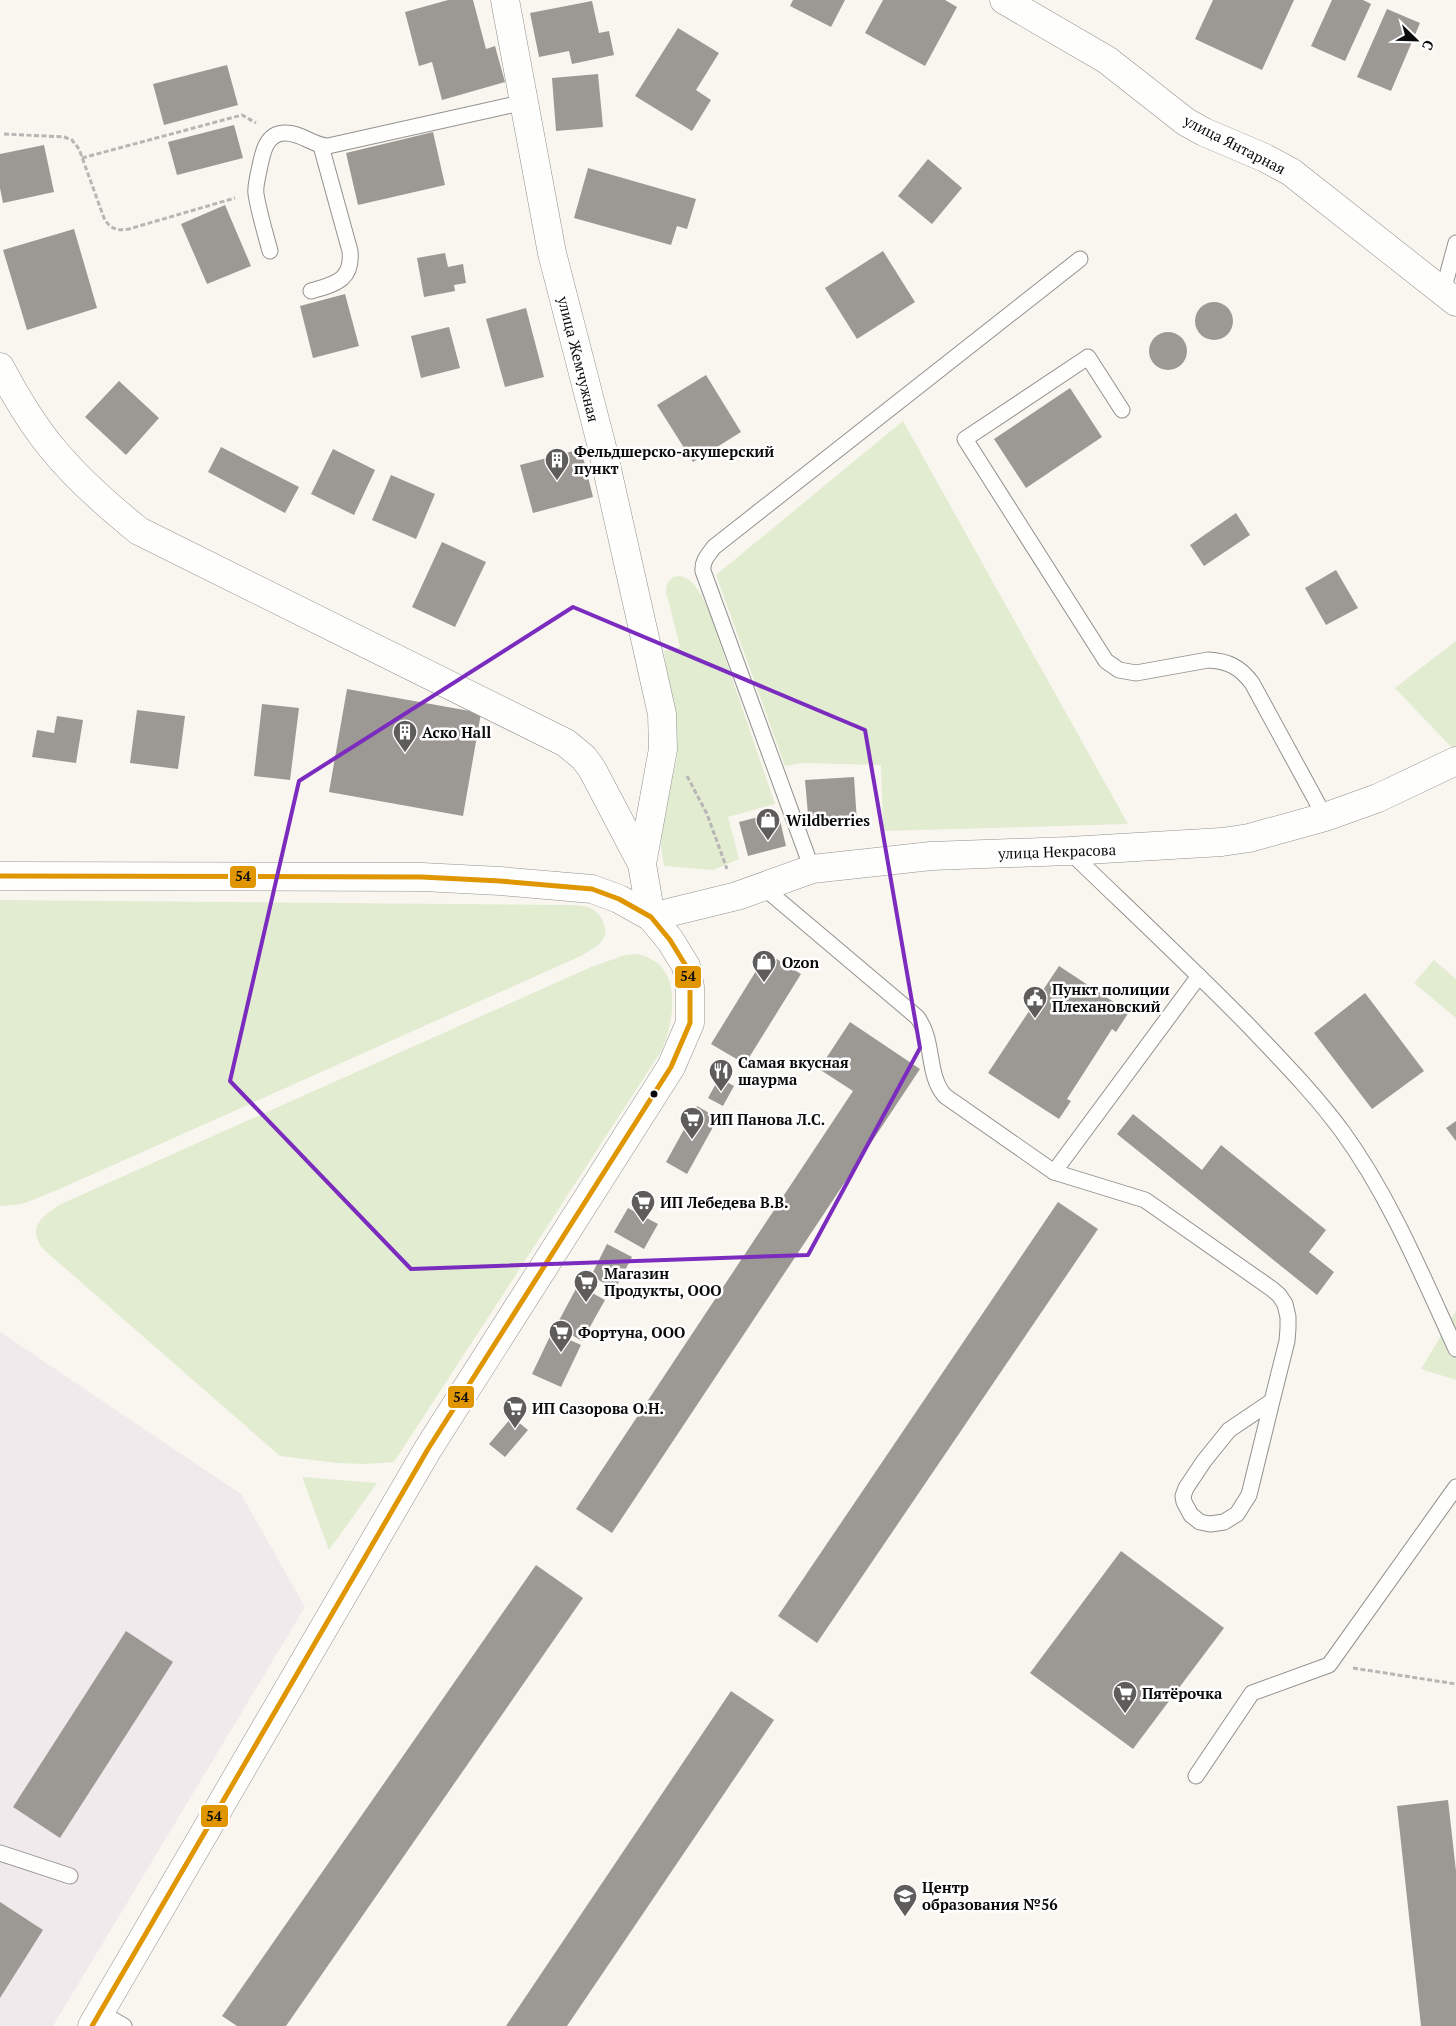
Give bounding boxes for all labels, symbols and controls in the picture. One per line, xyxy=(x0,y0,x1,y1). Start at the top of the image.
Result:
north arrow xyxy=(1391,15,1441,65)
text: С xyxy=(1418,37,1439,53)
street label: улица Янтарная xyxy=(1180,109,1289,178)
street label: улица Жемчужная xyxy=(553,293,604,424)
place label: Фельдшерско-акушерский пункт xyxy=(574,441,774,478)
building icon: Фельдшерско-акушерский пункт xyxy=(544,447,570,481)
building icon: Аско Hall xyxy=(392,719,418,753)
place label: Аско Hall xyxy=(422,722,491,742)
shop icon: Wildberries xyxy=(755,807,781,841)
place label: Wildberries xyxy=(786,810,870,830)
street label: улица Некрасова xyxy=(997,839,1117,863)
line badge: 54 xyxy=(229,865,257,889)
text: 54 xyxy=(235,866,251,885)
shop icon: Ozon xyxy=(751,949,777,983)
place label: Ozon xyxy=(782,952,819,972)
line badge: 54 xyxy=(674,965,702,989)
text: 54 xyxy=(680,966,696,985)
place label: Пункт полиции Плехановский xyxy=(1052,979,1170,1016)
public building icon: Пункт полиции Плехановский xyxy=(1022,985,1048,1019)
place label: Самая вкусная шаурма xyxy=(738,1052,849,1089)
restaurant icon: Самая вкусная шаурма xyxy=(708,1058,734,1092)
unlabelled marker xyxy=(649,1089,659,1099)
supermarket icon: ИП Панова Л.С. xyxy=(679,1106,705,1140)
place label: ИП Панова Л.С. xyxy=(710,1109,825,1129)
supermarket icon: ИП Лебедева В.В. xyxy=(630,1189,656,1223)
place label: ИП Лебедева В.В. xyxy=(660,1192,788,1212)
place label: Магазин Продукты, ООО xyxy=(604,1263,722,1300)
supermarket icon: Магазин Продукты, ООО xyxy=(573,1269,599,1303)
supermarket icon: Фортуна, ООО xyxy=(548,1319,574,1353)
place label: Фортуна, ООО xyxy=(578,1322,685,1342)
line badge: 54 xyxy=(447,1385,475,1409)
text: 54 xyxy=(453,1387,469,1406)
supermarket icon: ИП Сазорова О.Н. xyxy=(502,1395,528,1429)
place label: ИП Сазорова О.Н. xyxy=(532,1398,664,1418)
supermarket icon: Пятёрочка xyxy=(1112,1680,1138,1714)
place label: Пятёрочка xyxy=(1142,1683,1223,1703)
line badge: 54 xyxy=(200,1804,229,1828)
text: 54 xyxy=(206,1806,222,1825)
place label: Центр образования №56 xyxy=(922,1877,1058,1914)
school or university icon: Центр образования №56 xyxy=(892,1883,918,1917)

